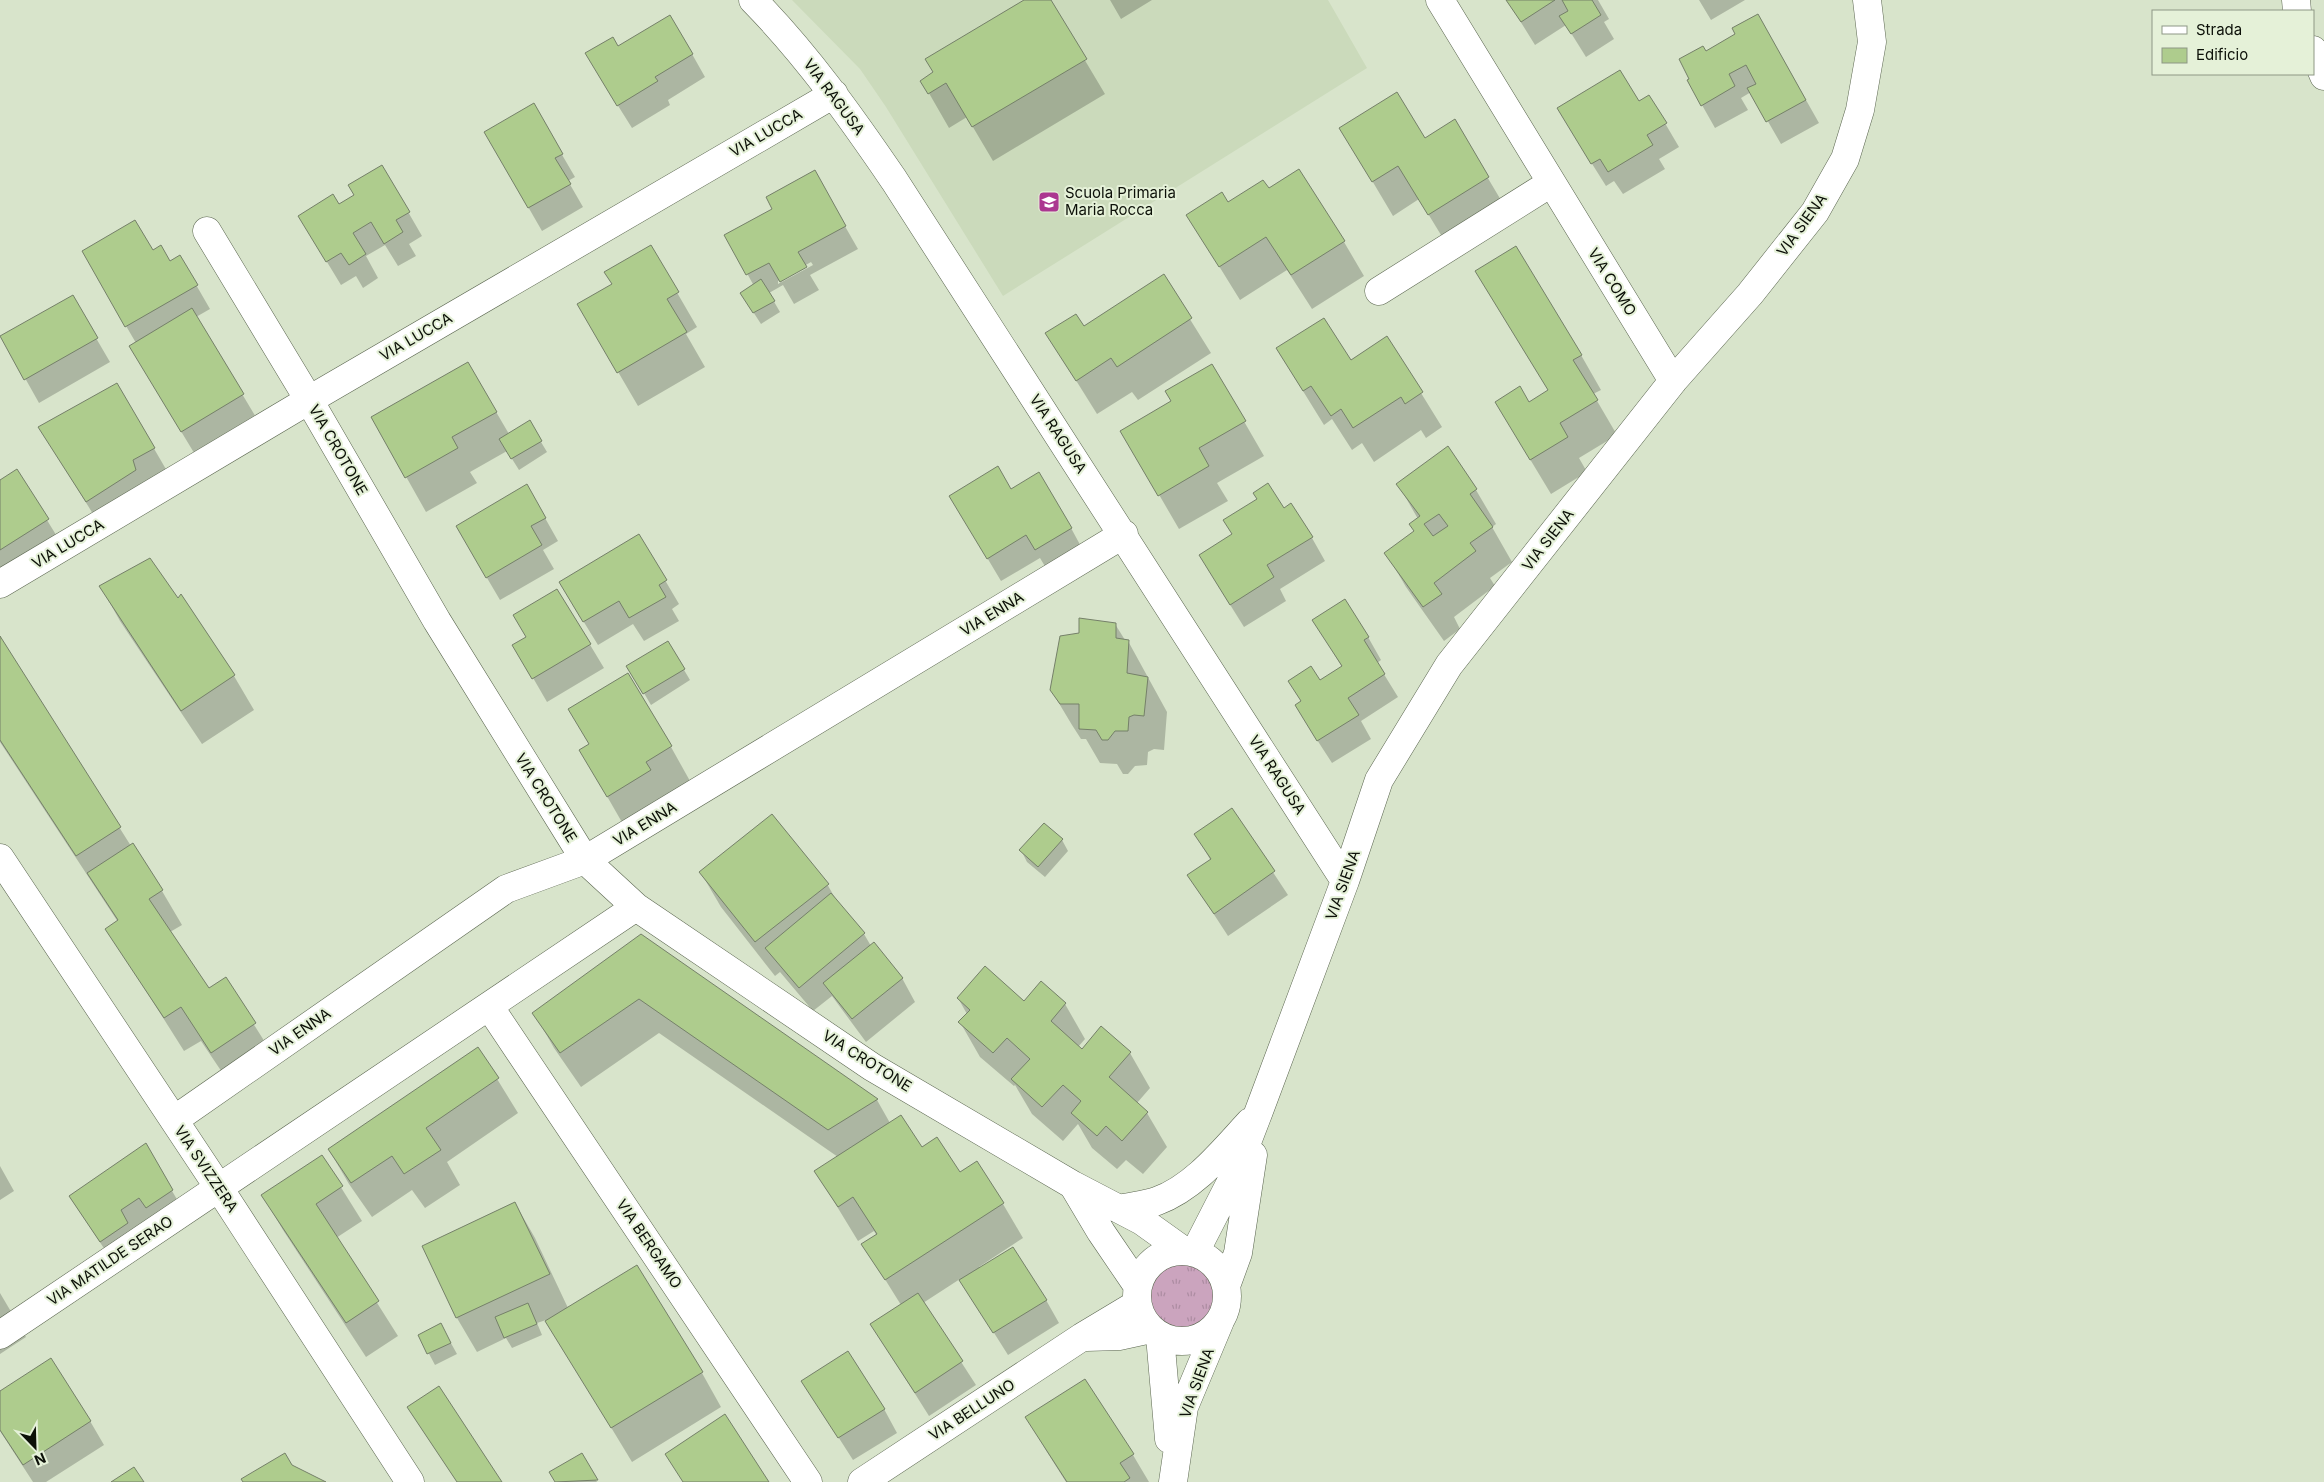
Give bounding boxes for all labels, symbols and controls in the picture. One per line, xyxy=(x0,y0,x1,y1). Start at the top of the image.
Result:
legend xyxy=(2152,10,2314,75)
text: Strada xyxy=(2196,20,2242,39)
text: Edificio xyxy=(2196,45,2248,64)
street label: VIA RAGUSA xyxy=(800,55,869,139)
street label: VIA LUCCA xyxy=(726,104,805,161)
place label: Scuola Primaria Maria Rocca xyxy=(1065,183,1176,219)
street label: VIA SIENA xyxy=(1772,189,1831,260)
school or university icon: Scuola Primaria Maria Rocca xyxy=(1037,190,1061,214)
street label: VIA COMO xyxy=(1584,244,1641,319)
street label: VIA LUCCA xyxy=(376,308,455,365)
street label: VIA RAGUSA xyxy=(1026,390,1091,477)
street label: VIA CROTONE xyxy=(305,401,372,498)
street label: VIA SIENA xyxy=(1518,505,1578,574)
street label: VIA LUCCA xyxy=(28,515,107,572)
street label: VIA ENNA xyxy=(956,587,1027,640)
street label: VIA RAGUSA xyxy=(1245,731,1310,818)
street label: VIA CROTONE xyxy=(511,750,581,846)
street label: VIA ENNA xyxy=(609,797,680,850)
street label: VIA SIENA xyxy=(1321,847,1364,923)
street label: VIA ENNA xyxy=(265,1003,334,1060)
street label: VIA CROTONE xyxy=(819,1026,915,1096)
street label: VIA SVIZZERA xyxy=(170,1122,242,1216)
street label: VIA BERGAMO xyxy=(613,1195,686,1292)
street label: VIA MATILDE SERAO xyxy=(43,1211,176,1310)
street label: VIA SIENA xyxy=(1175,1345,1218,1421)
street label: VIA BELLUNO xyxy=(925,1375,1018,1444)
north arrow xyxy=(10,1422,60,1472)
text: N xyxy=(32,1450,49,1469)

